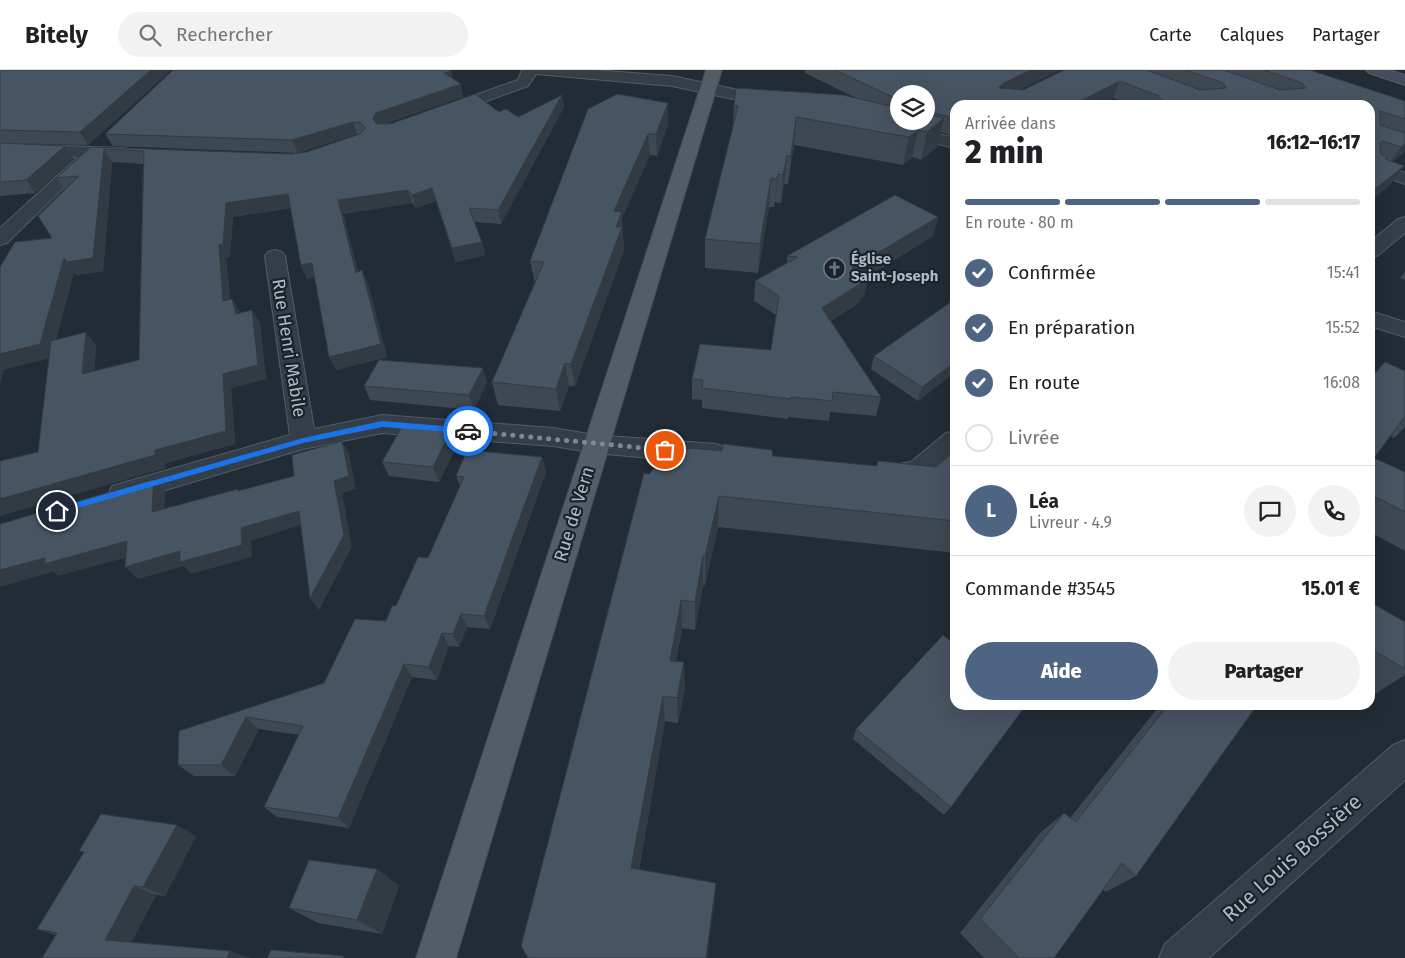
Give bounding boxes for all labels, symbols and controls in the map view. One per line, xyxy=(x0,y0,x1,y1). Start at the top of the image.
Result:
search box xyxy=(118,12,468,57)
text: Bitely xyxy=(25,21,88,49)
icon: search xyxy=(136,21,164,49)
text: Rechercher xyxy=(176,23,273,46)
text: Carte xyxy=(1149,24,1192,46)
text: Calques xyxy=(1220,24,1284,46)
text: Partager xyxy=(1312,24,1380,46)
map controls xyxy=(890,85,935,130)
button: layers xyxy=(890,85,935,130)
text: Arrivée dans xyxy=(965,114,1056,133)
text: 16:12–16:17 xyxy=(1267,131,1360,154)
text: 2 min xyxy=(965,133,1043,171)
text: En route · 80 m xyxy=(965,213,1074,232)
place label: Église Saint-Joseph xyxy=(851,250,938,285)
church icon: Église Saint-Joseph xyxy=(823,256,847,280)
icon: check xyxy=(965,259,993,287)
text: Confirmée xyxy=(1008,261,1096,284)
text: 15:41 xyxy=(1327,263,1360,282)
street label: Rue Henri Mabile xyxy=(267,277,311,419)
icon: check xyxy=(965,314,993,342)
text: En préparation xyxy=(1008,316,1135,339)
text: 15:52 xyxy=(1325,318,1360,337)
icon: check xyxy=(965,369,993,397)
text: En route xyxy=(1008,371,1080,394)
text: 16:08 xyxy=(1323,373,1360,392)
courier xyxy=(443,406,493,456)
icon: car xyxy=(454,417,482,445)
text: Livrée xyxy=(1008,426,1060,449)
pin xyxy=(644,429,686,471)
icon: bag xyxy=(651,436,679,464)
street label: Rue de Vern xyxy=(549,464,599,564)
button: chat xyxy=(1244,485,1296,537)
button: phone xyxy=(1308,485,1360,537)
pin xyxy=(36,490,78,532)
text: Léa xyxy=(1029,490,1059,513)
icon: home xyxy=(43,497,71,525)
text: L xyxy=(986,499,996,522)
text: Livreur · 4.9 xyxy=(1029,513,1112,532)
text: Commande #3545 xyxy=(965,577,1115,600)
text: 15.01 € xyxy=(1301,577,1360,600)
button: Aide xyxy=(965,642,1158,700)
button: Partager xyxy=(1168,642,1360,700)
street label: Rue Louis Bossière xyxy=(1217,789,1367,927)

